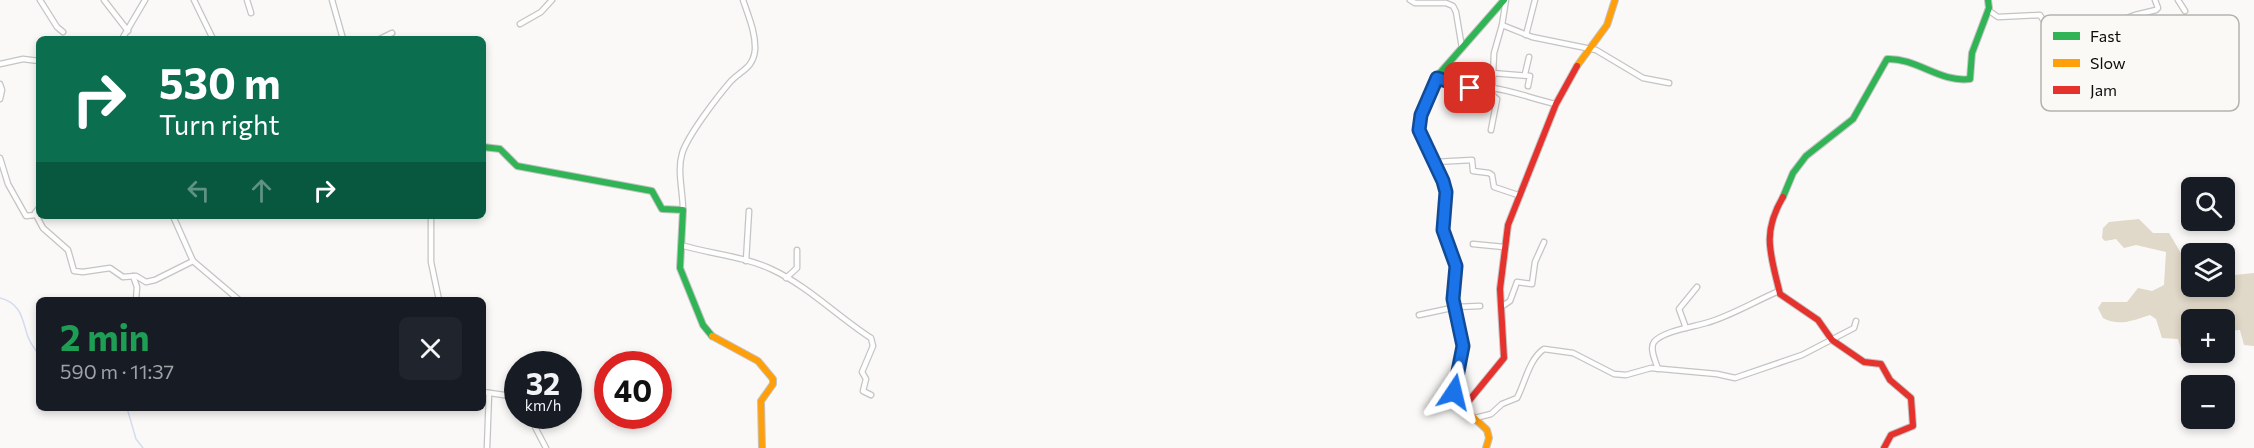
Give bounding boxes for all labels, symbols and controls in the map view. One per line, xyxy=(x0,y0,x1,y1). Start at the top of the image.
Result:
legend xyxy=(2041,15,2239,111)
text: Fast xyxy=(2090,26,2121,45)
text: Slow xyxy=(2090,53,2126,72)
text: 530 m xyxy=(159,56,281,108)
icon: right xyxy=(60,60,138,138)
pin xyxy=(1444,62,1495,113)
icon: arrive xyxy=(1453,71,1486,104)
text: Jam xyxy=(2090,80,2117,99)
text: Turn right xyxy=(159,108,279,141)
icon: left xyxy=(182,174,215,207)
icon: ahead xyxy=(245,174,278,207)
icon: right xyxy=(308,174,341,207)
map controls xyxy=(2181,177,2235,429)
button: search xyxy=(2181,177,2235,231)
button: layers xyxy=(2181,243,2235,297)
button: + xyxy=(2181,309,2235,363)
text: 2 min xyxy=(60,314,150,358)
button: close xyxy=(399,317,462,380)
speed limit sign: 40 xyxy=(594,351,672,429)
text: 590 m · 11:37 xyxy=(60,359,174,383)
position arrow xyxy=(1422,360,1486,424)
text: 32 xyxy=(526,364,560,401)
button: − xyxy=(2181,375,2235,429)
text: km/h xyxy=(525,396,561,414)

